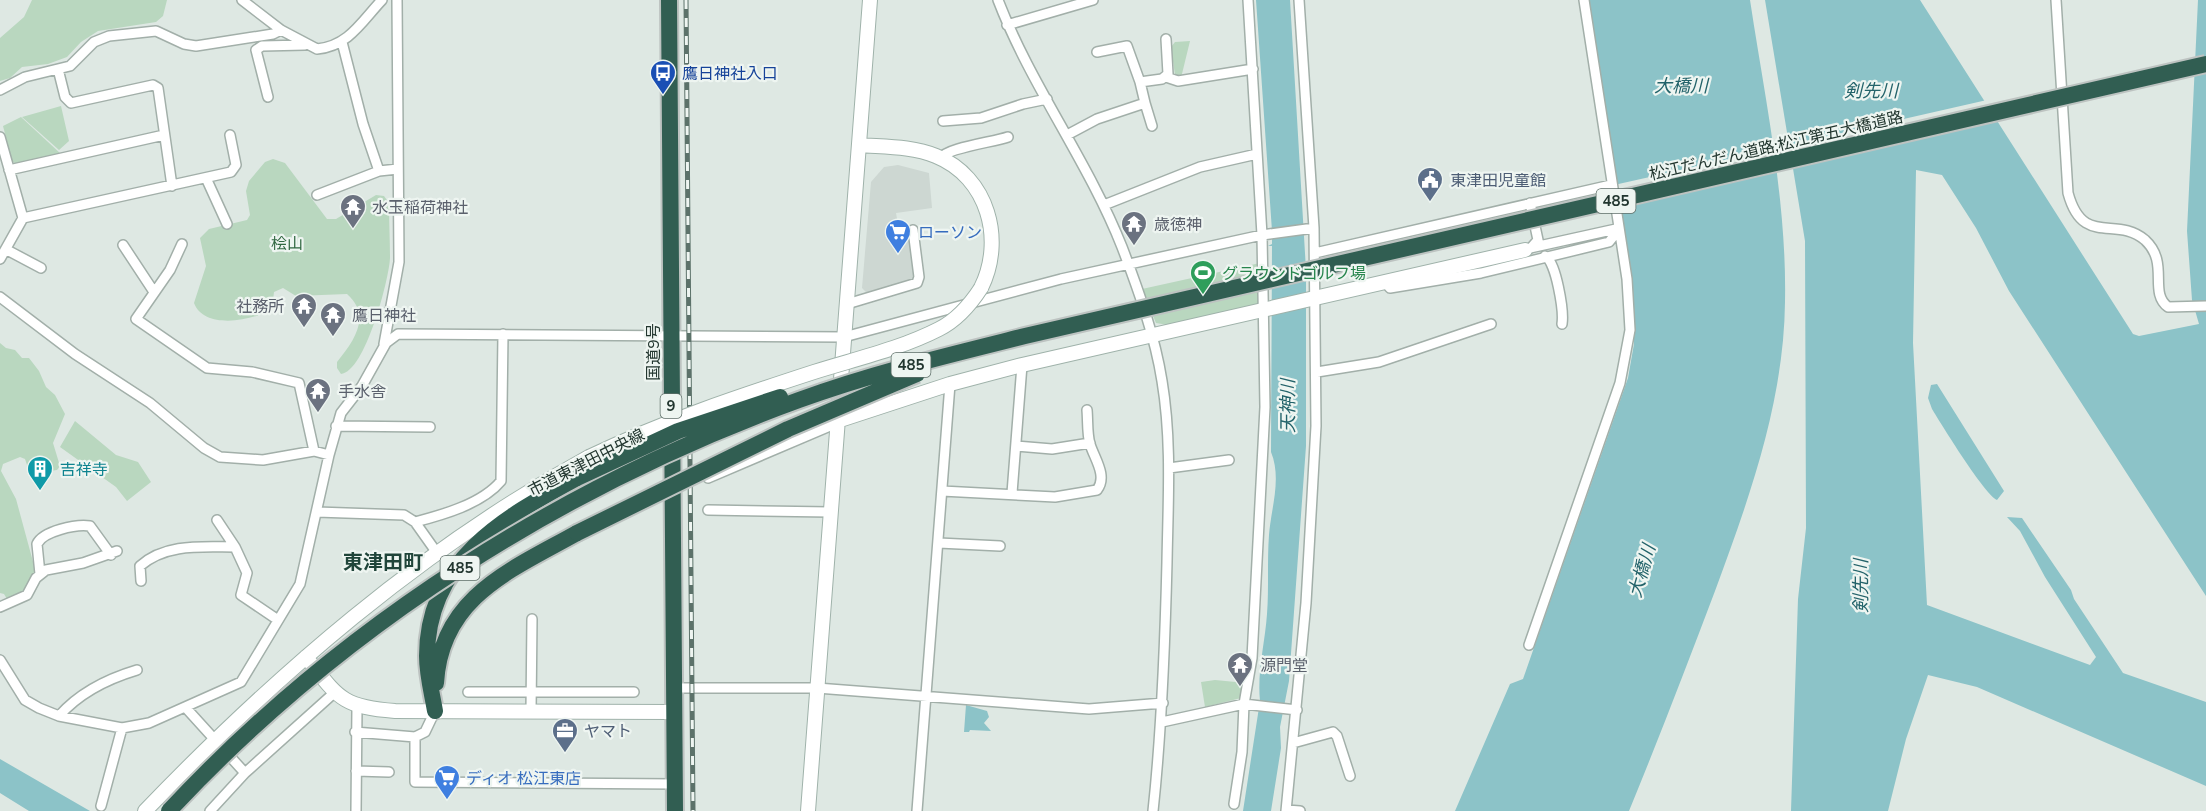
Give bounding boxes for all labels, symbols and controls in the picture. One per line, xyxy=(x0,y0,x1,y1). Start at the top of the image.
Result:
bus stop icon: 鷹日神社入口 xyxy=(648,58,678,96)
place label: 鷹日神社入口 xyxy=(682,63,778,85)
water label: 大橋川 xyxy=(1654,74,1710,98)
water label: 剣先川 xyxy=(1844,79,1900,103)
street label: 松江だんだん道路;松江第五大橋道路 xyxy=(1647,106,1905,186)
public building icon: 東津田児童館 xyxy=(1415,165,1445,203)
place label: 東津田児童館 xyxy=(1450,170,1546,192)
road number: 485 xyxy=(1596,189,1636,213)
temple icon: 水玉稲荷神社 xyxy=(338,192,368,230)
place label: 水玉稲荷神社 xyxy=(372,197,468,219)
temple icon: 歳徳神 xyxy=(1119,209,1149,247)
place label: 歳徳神 xyxy=(1154,214,1202,236)
supermarket icon: ローソン xyxy=(883,217,913,255)
place label: ローソン xyxy=(918,222,982,244)
park label: 桧山 xyxy=(271,233,303,255)
sports icon: グラウンドゴルフ場 xyxy=(1188,258,1218,296)
place label: グラウンドゴルフ場 xyxy=(1222,263,1366,285)
temple icon: 社務所 xyxy=(289,291,319,329)
place label: 社務所 xyxy=(236,296,284,318)
temple icon: 鷹日神社 xyxy=(318,300,348,338)
place label: 鷹日神社 xyxy=(352,305,416,327)
street label: 国道9号 xyxy=(643,323,665,381)
road number: 485 xyxy=(892,353,930,377)
temple icon: 手水舎 xyxy=(303,376,333,414)
water label: 天神川 xyxy=(1276,377,1300,433)
place label: 手水舎 xyxy=(338,381,386,403)
road number: 9 xyxy=(660,394,682,418)
street label: 市道東津田中央線 xyxy=(524,424,648,502)
building icon: 吉祥寺 xyxy=(25,454,55,492)
place label: 吉祥寺 xyxy=(60,459,108,481)
water label: 大橋川 xyxy=(1623,540,1662,600)
district label: 東津田町 xyxy=(343,549,423,576)
road number: 485 xyxy=(440,556,480,580)
water label: 剣先川 xyxy=(1849,557,1873,613)
temple icon: 源門堂 xyxy=(1225,650,1255,688)
place label: 源門堂 xyxy=(1260,655,1308,677)
office icon: ヤマト xyxy=(550,716,580,754)
place label: ヤマト xyxy=(584,721,632,743)
supermarket icon: ディオ 松江東店 xyxy=(432,763,462,801)
place label: ディオ 松江東店 xyxy=(466,768,581,790)

